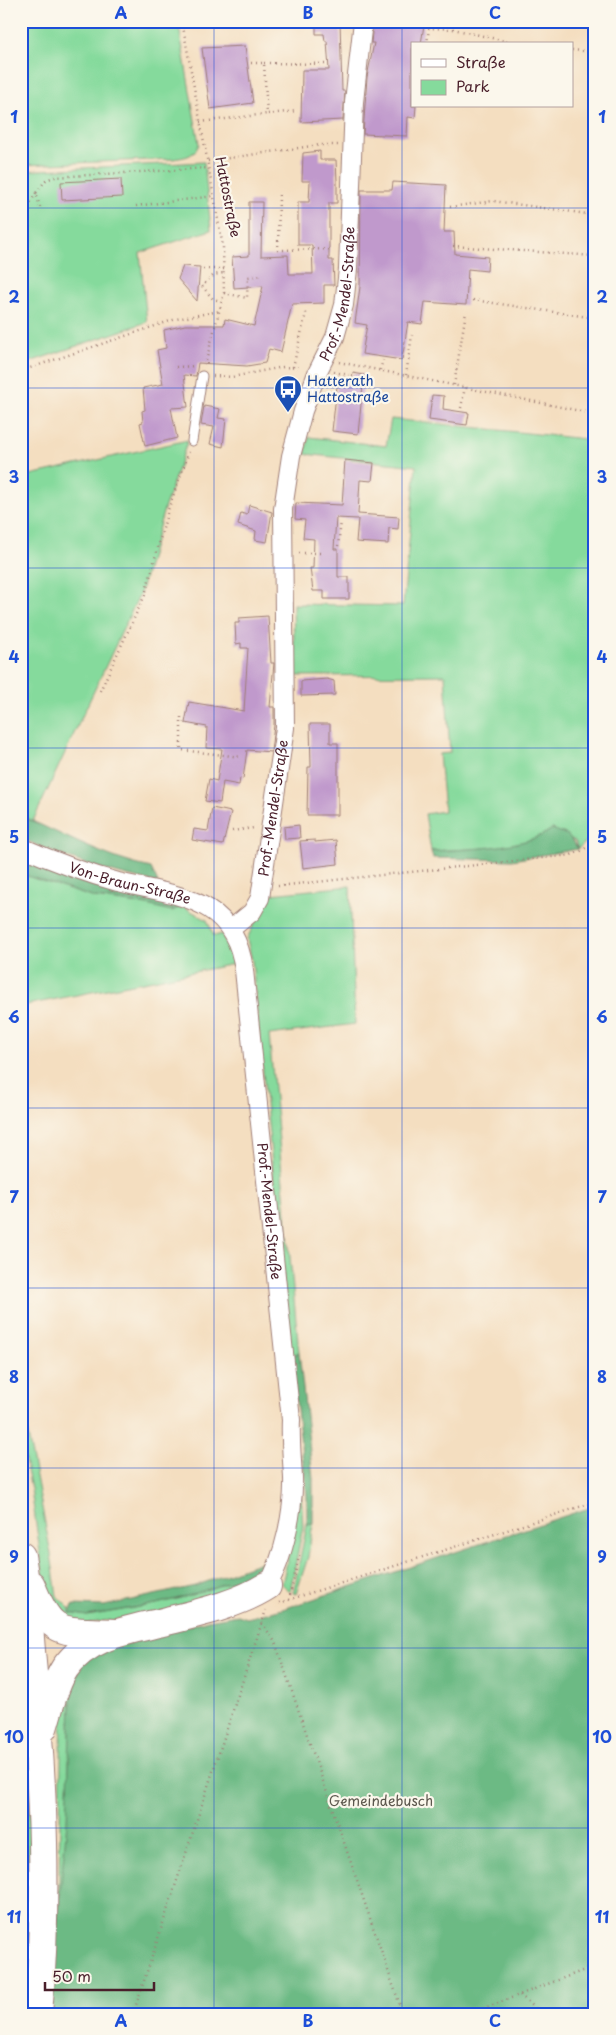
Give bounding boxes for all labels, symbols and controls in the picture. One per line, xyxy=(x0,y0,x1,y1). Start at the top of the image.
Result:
text: A xyxy=(115,0,128,24)
text: B xyxy=(303,0,314,24)
text: C xyxy=(489,0,501,24)
legend xyxy=(411,42,574,108)
text: Straße xyxy=(456,50,506,73)
text: Park xyxy=(456,74,490,97)
text: 1 xyxy=(10,104,18,128)
text: 1 xyxy=(598,104,606,128)
street label: Hattostraße xyxy=(210,155,247,239)
street label: Prof.-Mendel-Straße xyxy=(314,226,360,364)
text: 2 xyxy=(8,284,20,308)
text: 2 xyxy=(596,284,608,308)
place label: Hatterath Hattostraße xyxy=(307,370,389,407)
bus stop icon: Hatterath Hattostraße xyxy=(273,374,303,413)
text: 3 xyxy=(9,464,19,488)
text: 3 xyxy=(597,464,607,488)
text: 4 xyxy=(9,644,20,668)
text: 4 xyxy=(597,644,608,668)
street label: Prof.-Mendel-Straße xyxy=(252,738,293,878)
text: 5 xyxy=(9,824,19,848)
text: 5 xyxy=(597,824,607,848)
street label: Von-Braun-Straße xyxy=(66,856,194,909)
text: 6 xyxy=(8,1004,20,1028)
text: 6 xyxy=(596,1004,608,1028)
street label: Prof.-Mendel-Straße xyxy=(252,1142,287,1281)
text: 7 xyxy=(9,1184,19,1208)
text: 7 xyxy=(597,1184,607,1208)
text: 8 xyxy=(9,1364,19,1388)
text: 8 xyxy=(597,1364,607,1388)
text: 9 xyxy=(9,1544,19,1568)
text: 9 xyxy=(597,1544,607,1568)
text: 10 xyxy=(4,1724,24,1748)
text: 10 xyxy=(592,1724,612,1748)
park label: Gemeindebusch xyxy=(329,1790,433,1811)
text: 11 xyxy=(7,1904,21,1928)
text: 11 xyxy=(595,1904,609,1928)
scale bar xyxy=(45,1960,154,1992)
text: 50 m xyxy=(52,1964,91,1987)
text: A xyxy=(115,2008,128,2032)
text: B xyxy=(303,2008,314,2032)
text: C xyxy=(489,2008,501,2032)

